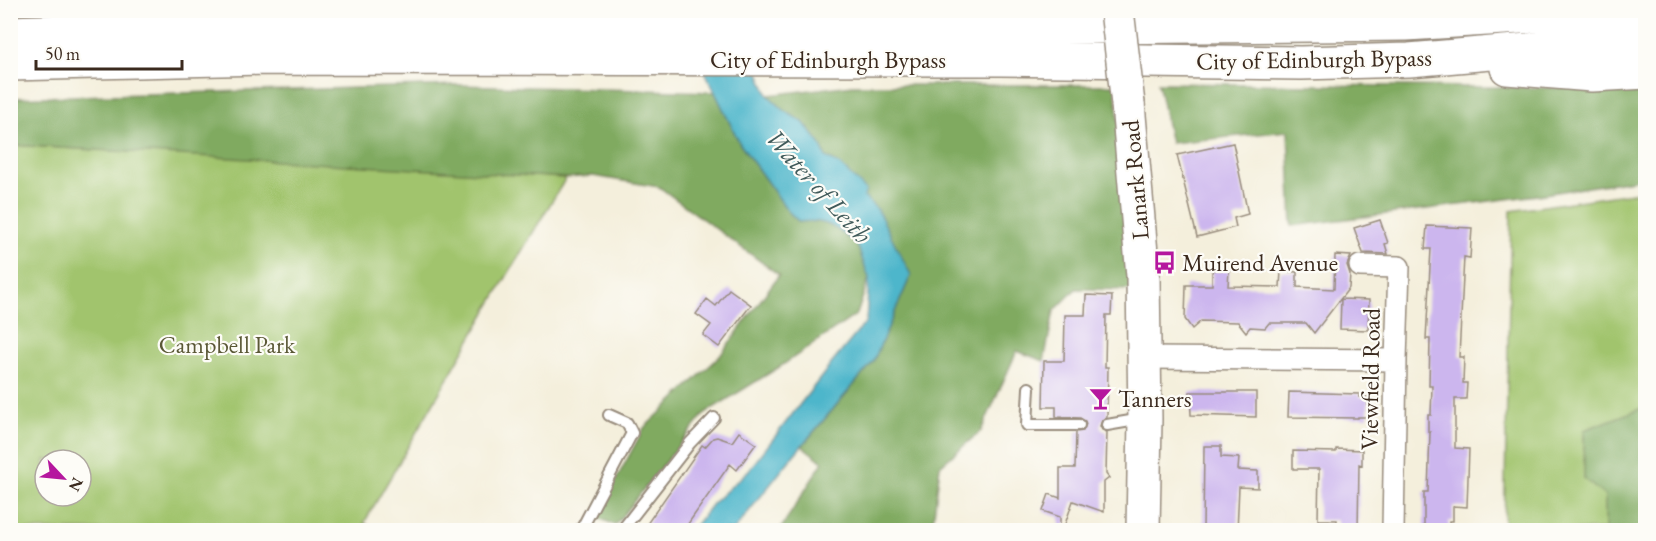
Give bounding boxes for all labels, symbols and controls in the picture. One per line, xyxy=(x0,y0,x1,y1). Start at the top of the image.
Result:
scale bar xyxy=(36,33,182,71)
street label: City of Edinburgh Bypass xyxy=(1196,41,1432,77)
text: 50 m xyxy=(45,42,80,65)
street label: City of Edinburgh Bypass xyxy=(710,44,946,75)
street label: Lanark Road xyxy=(1114,118,1156,241)
water label: Water of Leith xyxy=(758,121,880,251)
place label: Muirend Avenue xyxy=(1182,247,1338,278)
bus stop icon: Muirend Avenue xyxy=(1151,249,1177,275)
street label: Viewfield Road xyxy=(1353,307,1387,450)
park label: Campbell Park xyxy=(159,329,296,360)
place label: Tanners xyxy=(1118,383,1192,414)
bar icon: Tanners xyxy=(1087,385,1113,411)
north arrow xyxy=(33,448,93,508)
text: N xyxy=(64,474,88,495)

